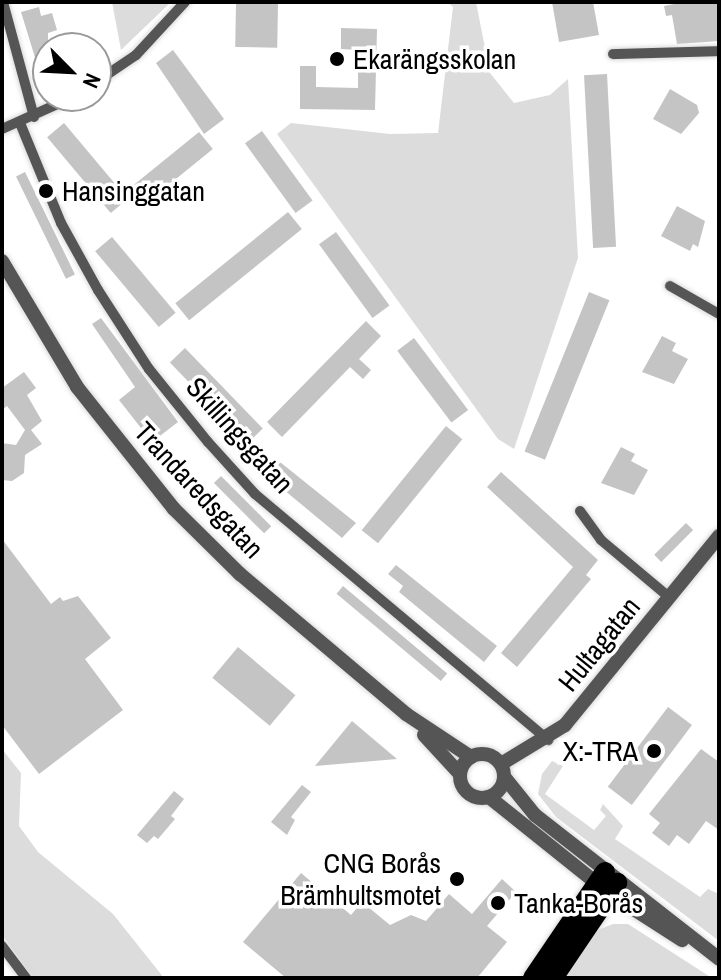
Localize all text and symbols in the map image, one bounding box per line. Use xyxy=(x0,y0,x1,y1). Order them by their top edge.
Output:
north arrow xyxy=(32,32,112,112)
place label: Ekarängsskolan xyxy=(353,42,516,76)
marker: Ekarängsskolan xyxy=(328,50,346,68)
text: N xyxy=(76,69,108,93)
place label: Hansinggatan xyxy=(62,174,205,208)
marker: Hansinggatan xyxy=(37,182,55,200)
street label: Skillingsgatan xyxy=(179,370,301,500)
street label: Trandaredsgatan xyxy=(127,415,271,565)
street label: Hultagatan xyxy=(551,590,647,698)
place label: X:-TRA xyxy=(563,734,638,768)
marker: X:-TRA xyxy=(645,742,663,760)
place label: CNG Borås Brämhultsmotet xyxy=(280,846,441,912)
marker: CNG Borås Brämhultsmotet xyxy=(448,870,466,888)
place label: Tanka-Borås xyxy=(514,886,643,920)
marker: Tanka-Borås xyxy=(489,894,507,912)

